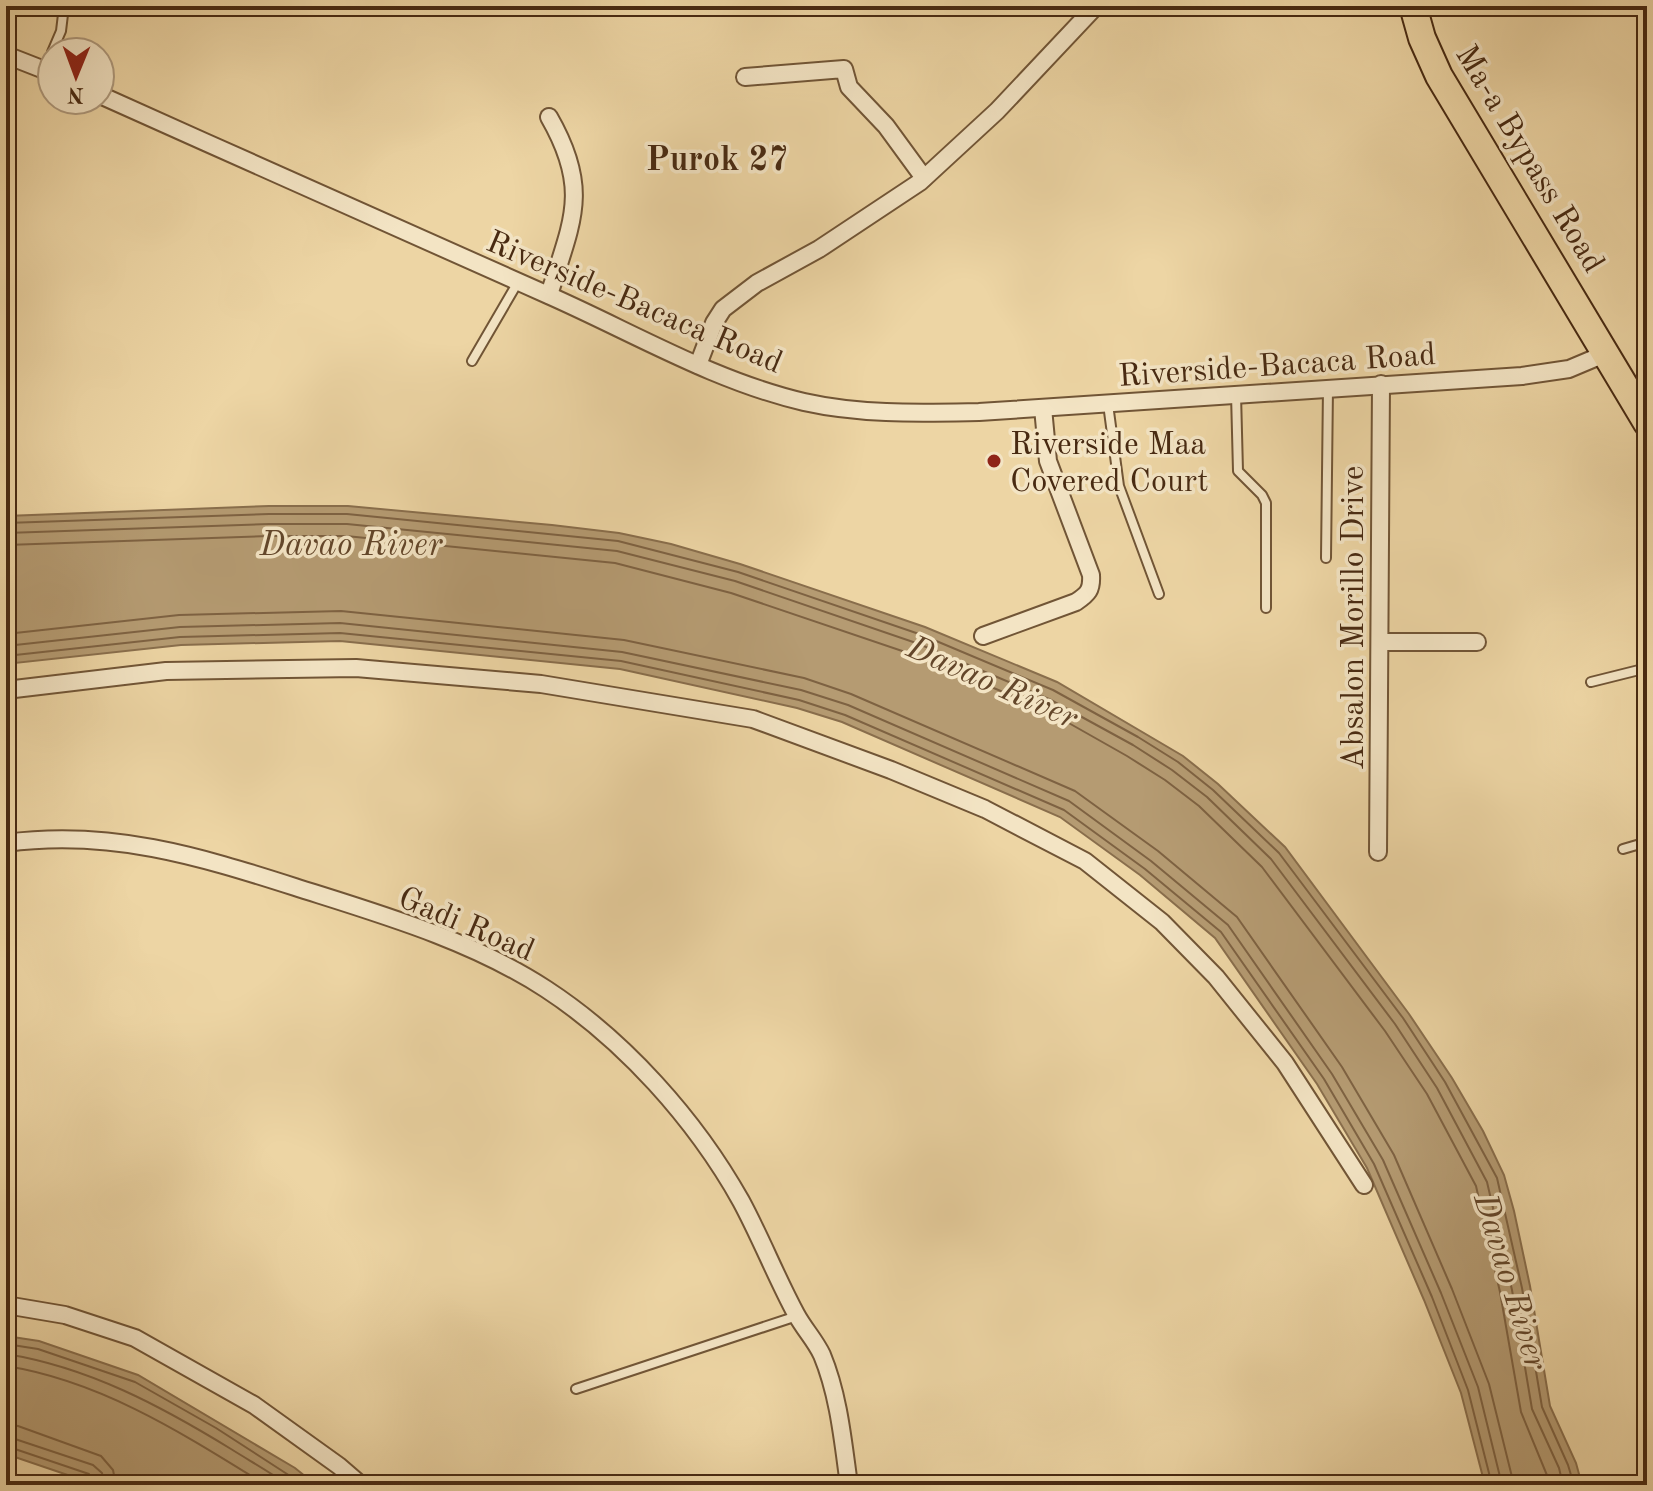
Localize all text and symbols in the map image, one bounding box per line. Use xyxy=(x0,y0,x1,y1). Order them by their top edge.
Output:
north arrow xyxy=(36,36,116,116)
street label: Ma-a Bypass Road xyxy=(1448,40,1609,279)
text: N xyxy=(67,83,84,105)
district label: Purok 27 xyxy=(646,144,788,178)
street label: Riverside-Bacaca Road xyxy=(481,227,787,381)
street label: Riverside-Bacaca Road xyxy=(1117,340,1437,394)
place label: Riverside Maa Covered Court xyxy=(1010,430,1208,499)
marker: Riverside Maa Covered Court xyxy=(985,452,1003,470)
street label: Absalon Morillo Drive xyxy=(1339,466,1371,770)
water label: Davao River xyxy=(259,529,444,563)
water label: Davao River xyxy=(900,631,1083,737)
street label: Gadi Road xyxy=(393,883,539,969)
water label: Davao River xyxy=(1466,1189,1553,1376)

